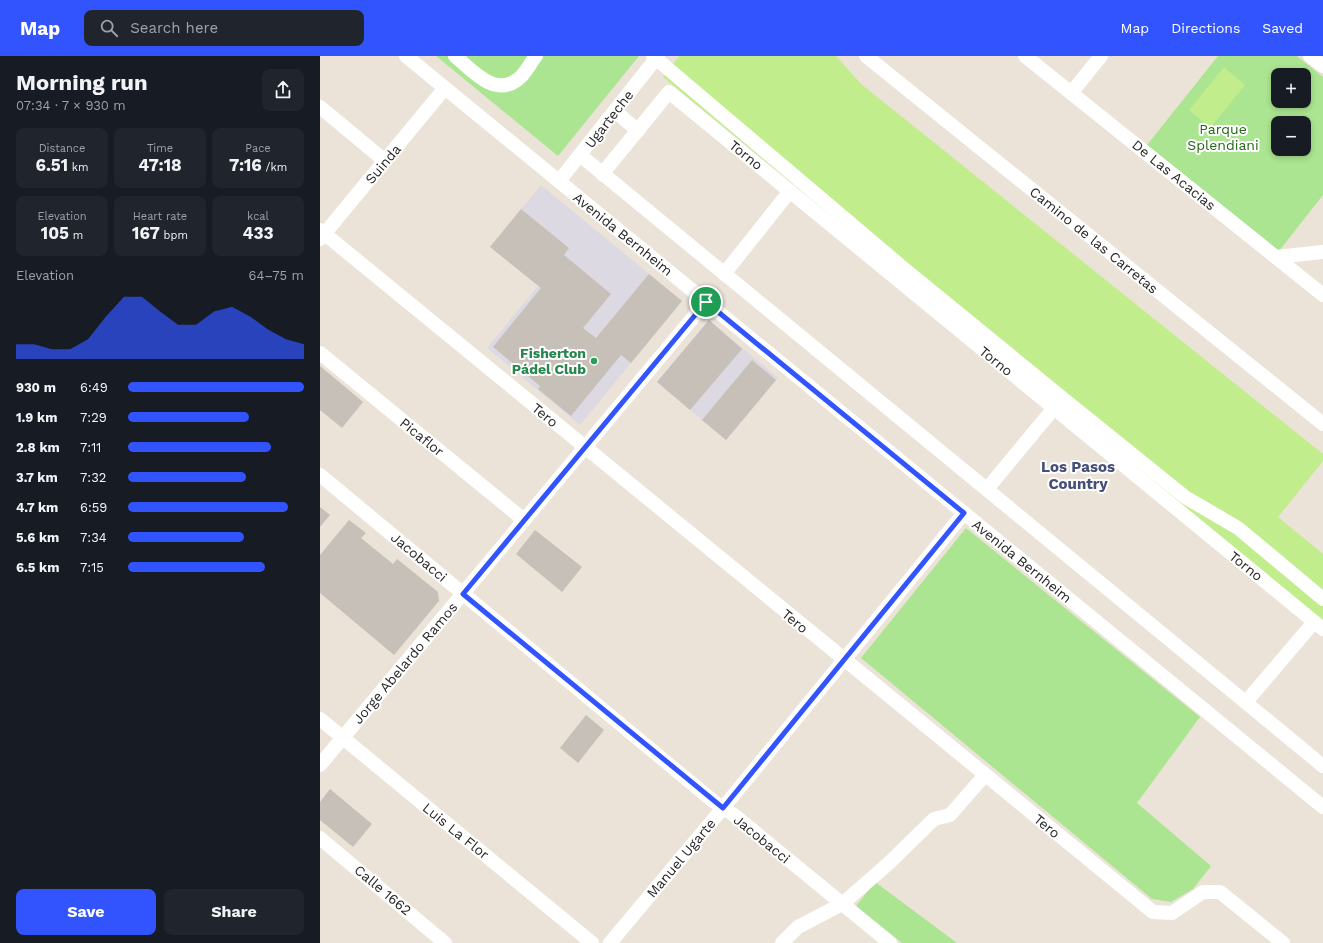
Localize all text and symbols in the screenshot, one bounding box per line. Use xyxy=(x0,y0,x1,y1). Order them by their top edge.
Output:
search box xyxy=(84,10,364,46)
text: Map xyxy=(20,17,60,40)
icon: search xyxy=(98,17,120,39)
text: Search here xyxy=(130,19,218,37)
text: Map xyxy=(1121,20,1149,36)
text: Directions xyxy=(1171,20,1240,36)
text: Saved xyxy=(1262,20,1303,36)
map controls xyxy=(1271,68,1311,156)
button: + xyxy=(1271,68,1311,108)
button: share xyxy=(262,69,304,111)
text: Morning run xyxy=(16,70,148,95)
street label: Ugarteche xyxy=(581,87,637,151)
text: 07:34 · 7 × 930 m xyxy=(16,98,126,113)
button: − xyxy=(1271,116,1311,156)
park label: Parque Splendiani xyxy=(1187,121,1259,153)
street label: Torno xyxy=(726,137,766,173)
street label: De Las Acacias xyxy=(1129,137,1219,213)
street label: Suinda xyxy=(362,141,404,187)
text: Distance xyxy=(39,142,85,155)
text: Time xyxy=(147,142,173,155)
text: Pace xyxy=(245,142,271,155)
text: 6.51 xyxy=(35,155,68,175)
text: 47:18 xyxy=(138,155,182,175)
text: 7:16 xyxy=(229,155,262,175)
text: km xyxy=(68,161,89,174)
text: /km xyxy=(262,161,287,174)
street label: Camino de las Carretas xyxy=(1027,183,1161,297)
street label: Avenida Bernheim xyxy=(570,189,676,279)
text: Elevation xyxy=(37,210,87,223)
text: Heart rate xyxy=(133,210,187,223)
text: kcal xyxy=(247,210,269,223)
text: 105 xyxy=(41,223,69,243)
text: 167 xyxy=(132,223,160,243)
text: 433 xyxy=(242,223,274,243)
text: m xyxy=(69,229,83,242)
text: bpm xyxy=(160,229,188,242)
text: Elevation xyxy=(16,268,74,283)
text: 64–75 m xyxy=(249,268,304,283)
pin xyxy=(689,285,723,319)
icon: arrive xyxy=(695,291,717,313)
street label: Torno xyxy=(976,343,1016,379)
place label: Fisherton Pádel Club xyxy=(512,345,586,377)
marker: Fisherton Pádel Club xyxy=(589,356,599,366)
text: 930 m xyxy=(16,380,56,395)
text: 6:49 xyxy=(80,380,108,395)
street label: Tero xyxy=(529,400,561,430)
text: 1.9 km xyxy=(16,410,57,425)
text: 7:29 xyxy=(80,410,107,425)
street label: Picaflor xyxy=(397,414,447,460)
text: 2.8 km xyxy=(16,440,60,455)
text: 7:11 xyxy=(80,440,101,455)
district label: Los Pasos Country xyxy=(1041,458,1115,493)
text: 3.7 km xyxy=(16,470,58,485)
text: 7:32 xyxy=(80,470,106,485)
text: 4.7 km xyxy=(16,500,58,515)
text: 6:59 xyxy=(80,500,107,515)
street label: Avenida Bernheim xyxy=(969,516,1075,606)
street label: Jacobacci xyxy=(388,529,450,585)
text: 5.6 km xyxy=(16,530,59,545)
text: 7:34 xyxy=(80,530,107,545)
street label: Torno xyxy=(1226,548,1266,584)
text: 6.5 km xyxy=(16,560,59,575)
text: 7:15 xyxy=(80,560,104,575)
street label: Jorge Abelardo Ramos xyxy=(350,599,460,727)
street label: Tero xyxy=(779,606,811,636)
street label: Luis La Flor xyxy=(420,799,493,863)
street label: Jacobacci xyxy=(731,811,793,867)
street label: Tero xyxy=(1031,811,1063,841)
street label: Manuel Ugarte xyxy=(643,815,719,901)
street label: Calle 1662 xyxy=(351,862,415,918)
button: Save xyxy=(16,889,156,935)
button: Share xyxy=(164,889,304,935)

